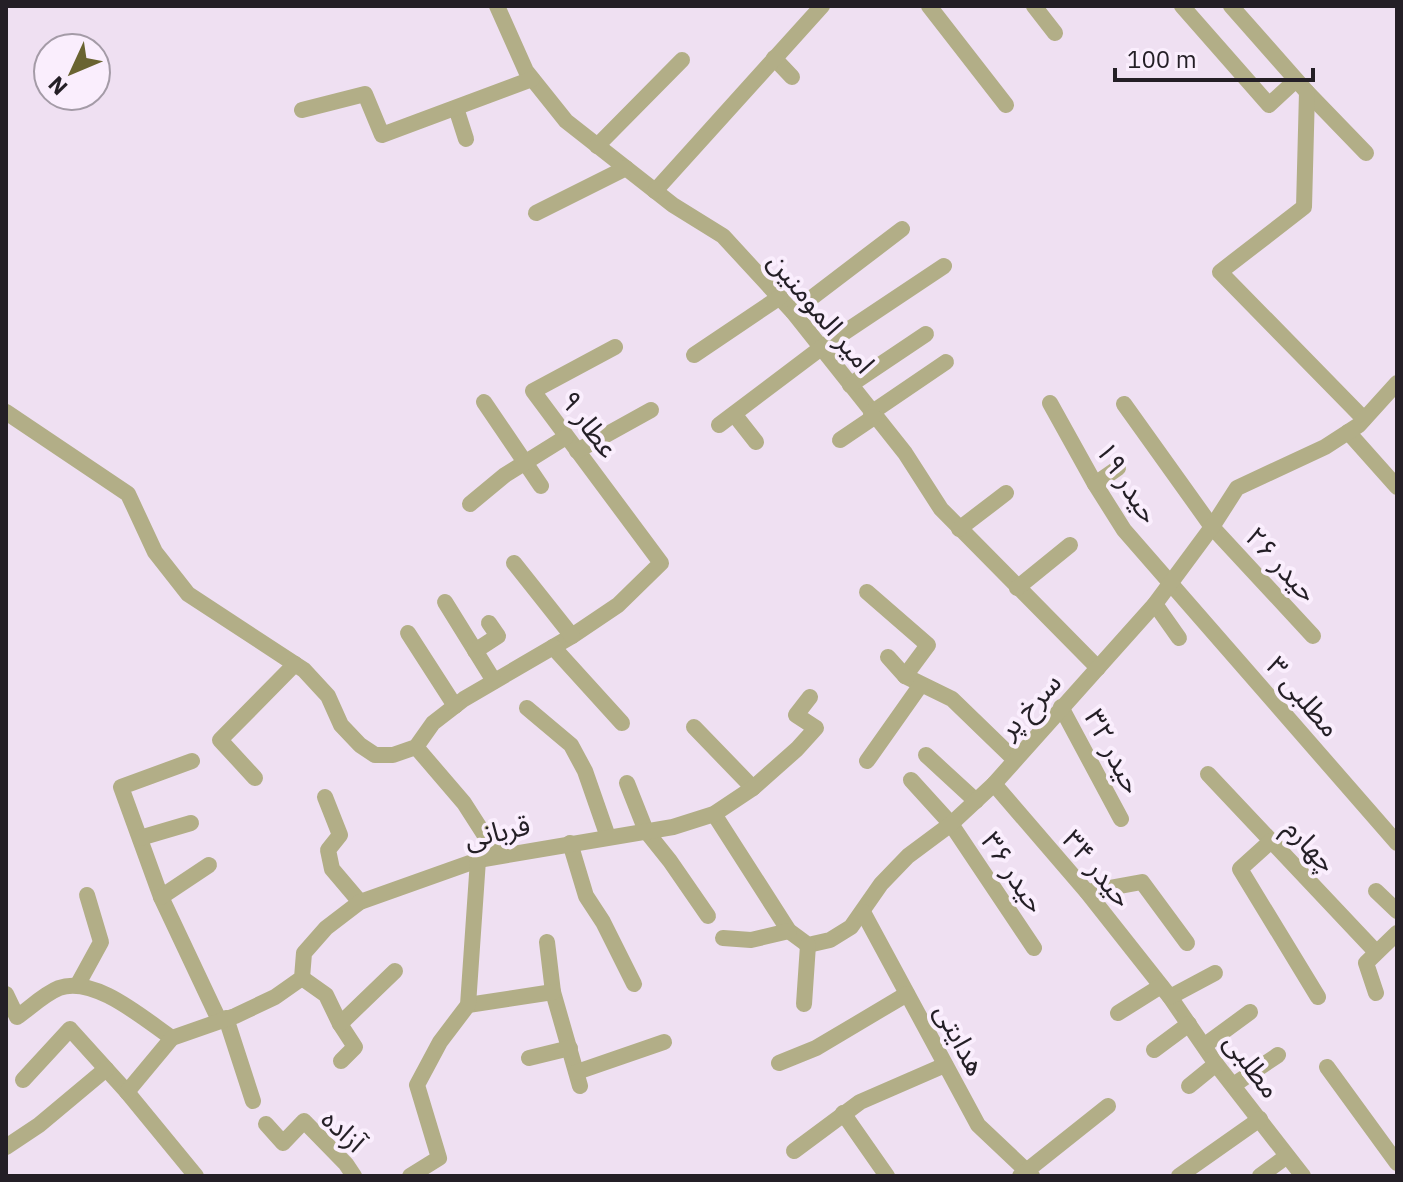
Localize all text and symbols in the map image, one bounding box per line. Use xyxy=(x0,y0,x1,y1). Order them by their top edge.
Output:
north arrow xyxy=(32,32,112,112)
scale bar xyxy=(1115,32,1313,82)
text: 100 m xyxy=(1127,43,1197,75)
text: N xyxy=(41,70,73,102)
street label: امیر المومنین xyxy=(760,243,884,381)
street label: عطار ۹ xyxy=(553,383,627,465)
street label: حیدر ۱۹ xyxy=(1088,434,1168,530)
street label: حیدر ۲۶ xyxy=(1238,518,1326,610)
street label: مطلبی ۳ xyxy=(1259,648,1349,744)
street label: سرخ پر xyxy=(989,664,1071,749)
street label: حیدر ۳۲ xyxy=(1076,702,1152,800)
street label: قربانی xyxy=(460,805,534,857)
street label: چهارم xyxy=(1274,810,1346,882)
street label: حیدر ۳۴ xyxy=(1055,821,1141,915)
street label: حیدر ۳۶ xyxy=(973,824,1055,920)
street label: هدایتی xyxy=(927,996,995,1082)
street label: مطلبی xyxy=(1216,1025,1290,1105)
street label: آزاده xyxy=(314,1100,375,1161)

